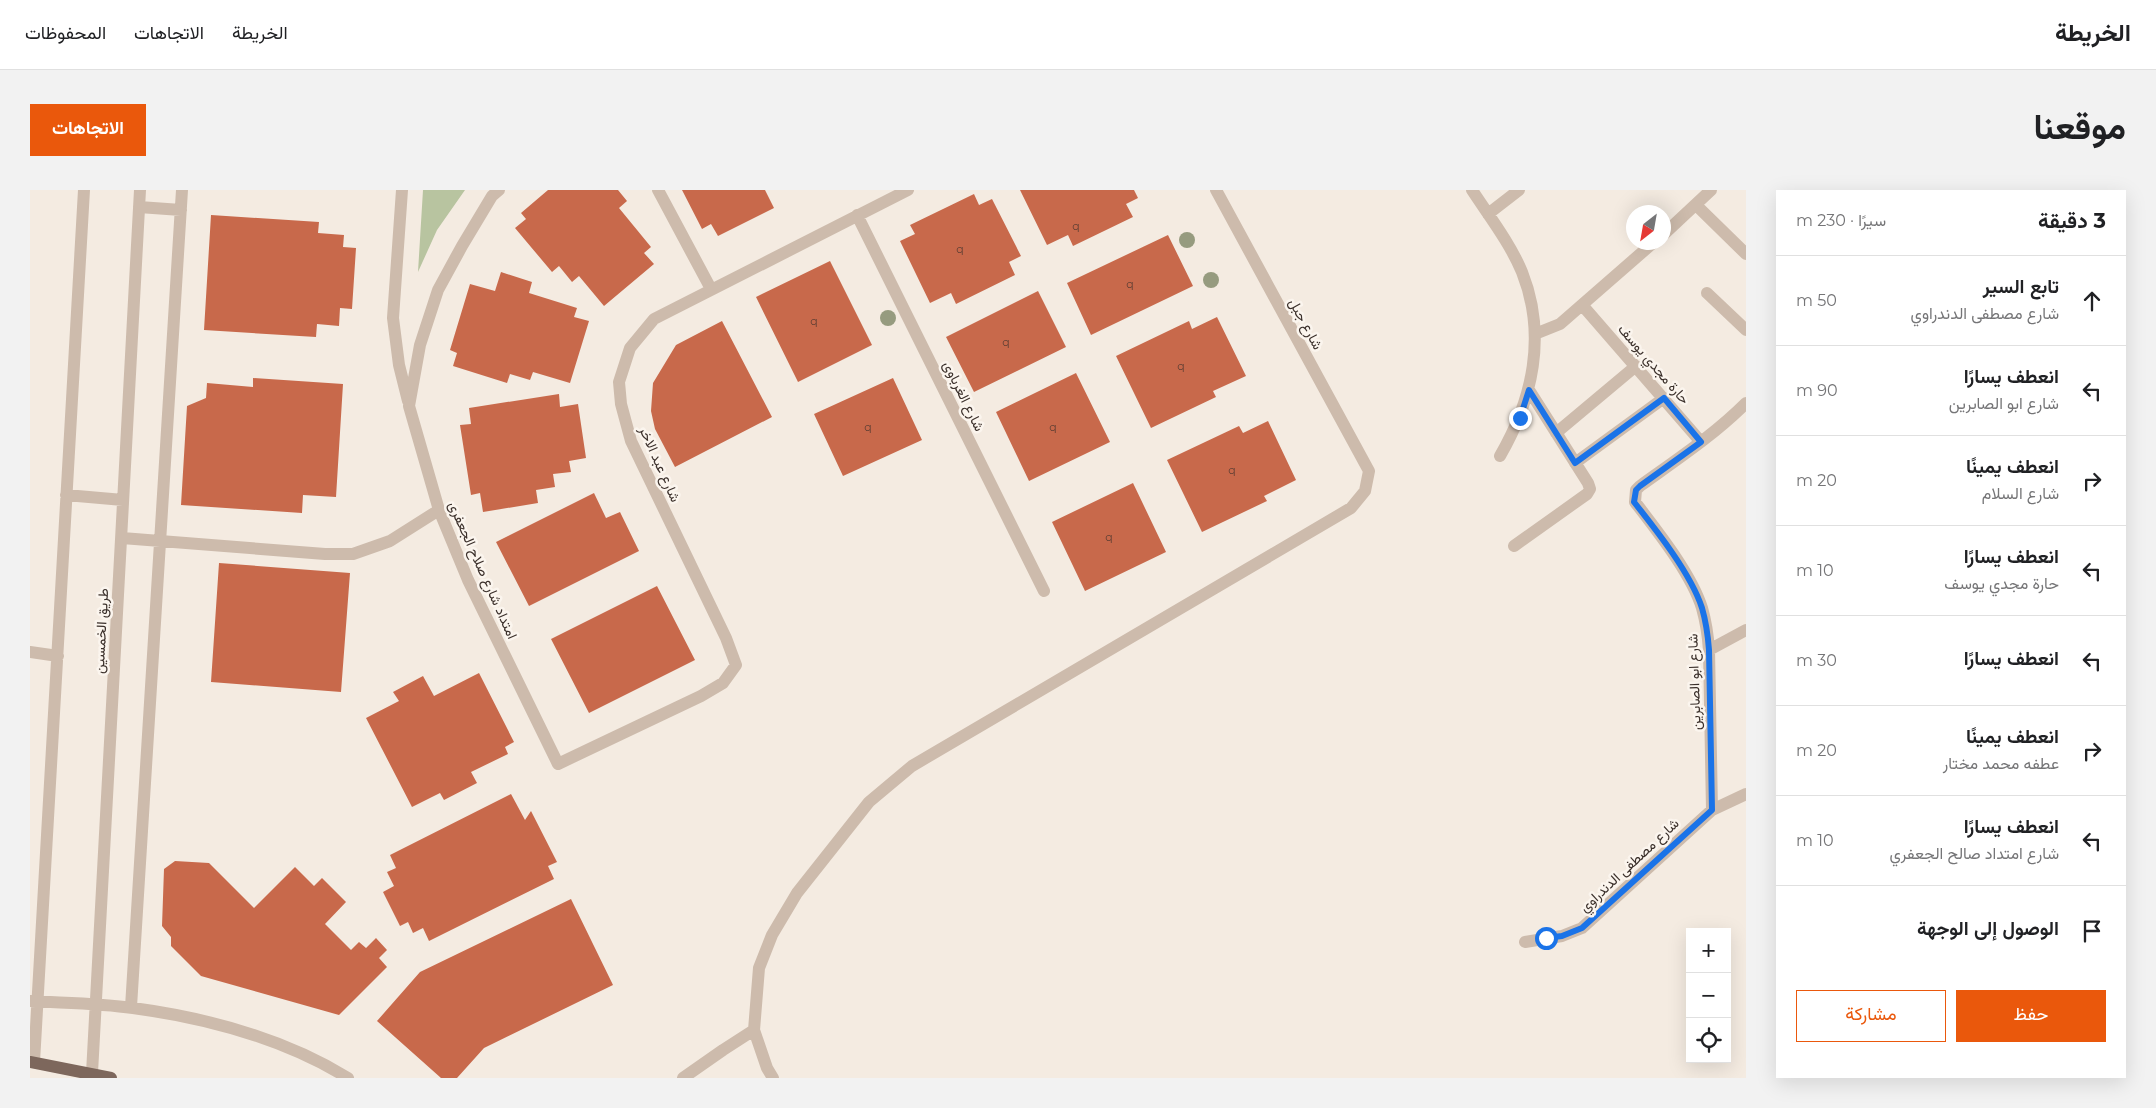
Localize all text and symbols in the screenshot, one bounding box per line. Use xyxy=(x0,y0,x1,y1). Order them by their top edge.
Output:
text: الخريطة xyxy=(2055,18,2131,47)
text: المحفوظات xyxy=(25,22,106,44)
text: الاتجاهات xyxy=(134,22,204,44)
text: الخريطة xyxy=(232,22,288,44)
button: الاتجاهات xyxy=(30,104,146,156)
text: موقعنا xyxy=(2033,105,2126,148)
north arrow xyxy=(1626,205,1671,250)
text: 3 دقيقة xyxy=(2038,208,2106,233)
text: سيرًا · 230 m xyxy=(1796,211,1886,230)
house number: q xyxy=(1072,219,1080,233)
house number: q xyxy=(956,242,964,256)
text: تابع السير xyxy=(1983,275,2059,298)
house number: q xyxy=(1126,277,1134,291)
icon: ahead xyxy=(2078,287,2106,315)
text: 50 m xyxy=(1796,291,1837,310)
street label: شارع جبل xyxy=(1283,295,1327,354)
text: شارع مصطفى الدندراوي xyxy=(1911,304,2059,323)
house number: q xyxy=(810,314,818,328)
street label: حارة مجدي يوسف xyxy=(1612,320,1694,410)
house number: q xyxy=(1002,335,1010,349)
street label: شارع الغرباوى xyxy=(937,358,989,435)
house number: q xyxy=(1177,359,1185,373)
text: انعطف يسارًا xyxy=(1964,365,2059,388)
icon: left xyxy=(2078,377,2106,405)
text: 90 m xyxy=(1796,381,1838,400)
text: شارع ابو الصابرين xyxy=(1949,394,2059,413)
route end xyxy=(1509,407,1532,430)
house number: q xyxy=(864,420,872,434)
house number: q xyxy=(1049,420,1057,434)
street label: شارع عبد الاخر xyxy=(633,422,685,506)
text: انعطف يمينًا xyxy=(1966,455,2059,478)
house number: q xyxy=(1228,463,1236,477)
icon: right xyxy=(2078,467,2106,495)
text: 20 m xyxy=(1796,471,1837,490)
text: شارع السلام xyxy=(1982,484,2059,503)
street label: امتداد شارع صلاح الجعفرى xyxy=(443,498,522,642)
house number: q xyxy=(1105,530,1113,544)
text: انعطف يسارًا xyxy=(1964,545,2059,568)
icon: left xyxy=(2078,557,2106,585)
text: 10 m xyxy=(1796,561,1834,580)
text: حارة مجدي يوسف xyxy=(1944,574,2059,593)
street label: طريق الخمسين xyxy=(90,588,112,674)
street label: شارع ابو الصابرين xyxy=(1683,633,1707,731)
text: انعطف يسارًا xyxy=(1964,647,2059,670)
icon: left xyxy=(2078,647,2106,675)
text: 30 m xyxy=(1796,651,1837,670)
text: انعطف يمينًا xyxy=(1966,725,2059,748)
icon: right xyxy=(2078,737,2106,765)
text: 20 m xyxy=(1796,741,1837,760)
text: عطفه محمد مختار xyxy=(1943,754,2059,773)
street label: شارع مصطفى الدندراوي xyxy=(1575,814,1685,918)
text: انعطف يسارًا xyxy=(1964,815,2059,838)
icon: left xyxy=(2078,827,2106,855)
text: 10 m xyxy=(1796,831,1834,850)
text: شارع امتداد صالح الجعفري xyxy=(1889,844,2059,863)
text: الوصول إلى الوجهة xyxy=(1917,917,2059,940)
icon: arrive xyxy=(2078,917,2106,945)
route start xyxy=(1535,927,1558,950)
map controls xyxy=(1686,928,1731,1063)
button: + xyxy=(1686,928,1731,973)
button: − xyxy=(1686,973,1731,1018)
button: مشاركة xyxy=(1796,990,1946,1042)
button: حفظ xyxy=(1956,990,2106,1042)
button: locate xyxy=(1686,1018,1731,1063)

